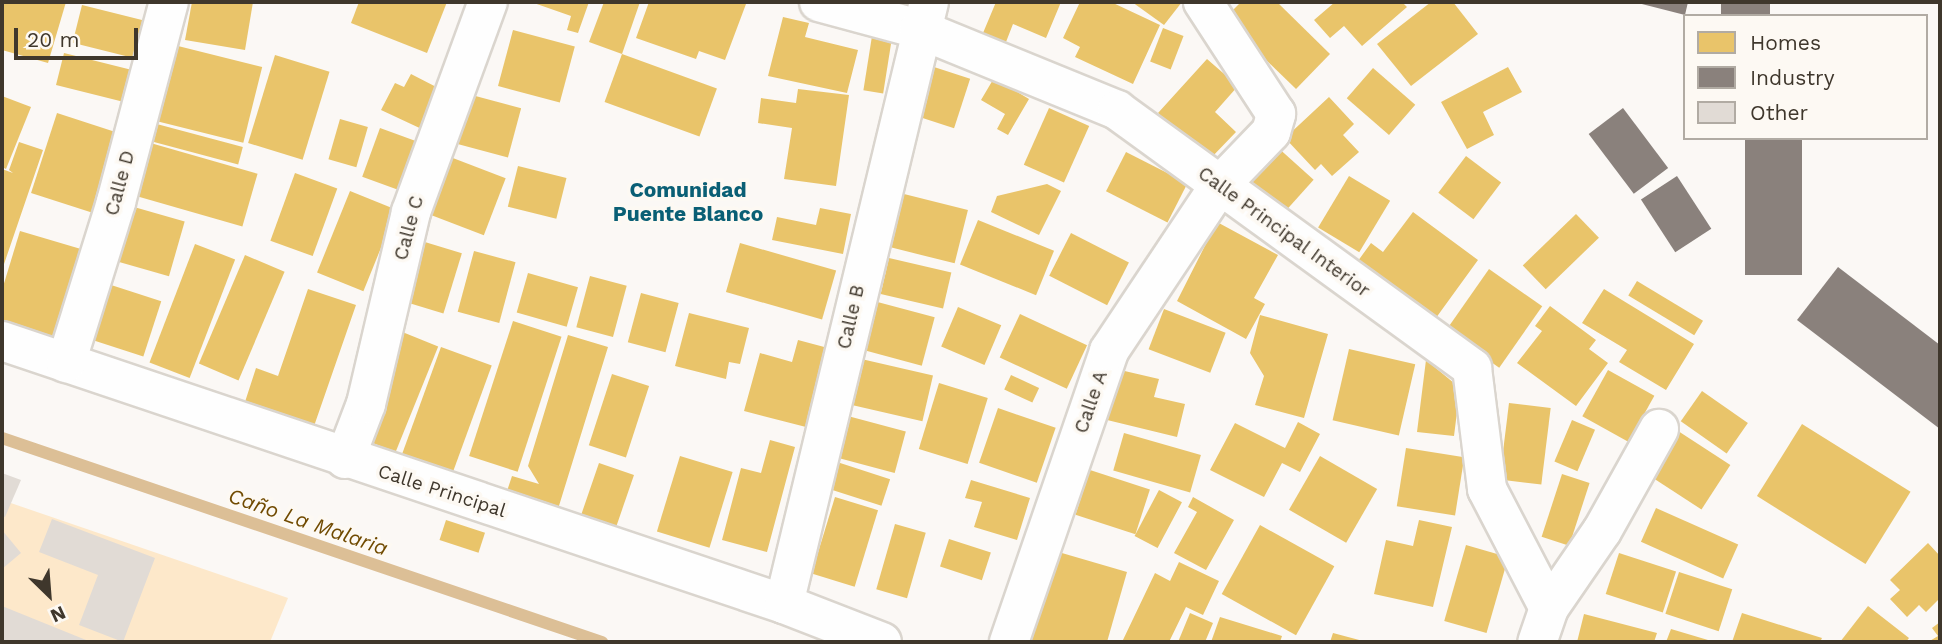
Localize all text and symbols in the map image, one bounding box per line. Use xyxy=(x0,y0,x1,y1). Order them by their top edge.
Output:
scale bar xyxy=(18,14,142,58)
legend xyxy=(1683,14,1928,140)
text: 20 m xyxy=(27,27,79,52)
text: Homes xyxy=(1750,30,1821,55)
text: Industry xyxy=(1750,65,1835,90)
text: Other xyxy=(1750,100,1808,125)
street label: Calle D xyxy=(100,148,140,218)
street label: Calle Principal Interior xyxy=(1193,162,1375,302)
district label: Comunidad Puente Blanco xyxy=(613,177,763,227)
street label: Calle C xyxy=(389,193,429,263)
street label: Calle B xyxy=(833,283,869,351)
street label: Calle A xyxy=(1070,367,1112,437)
street label: Calle Principal xyxy=(375,460,509,522)
water label: Caño La Malaria xyxy=(225,483,391,561)
north arrow xyxy=(14,560,84,630)
text: N xyxy=(47,601,69,628)

